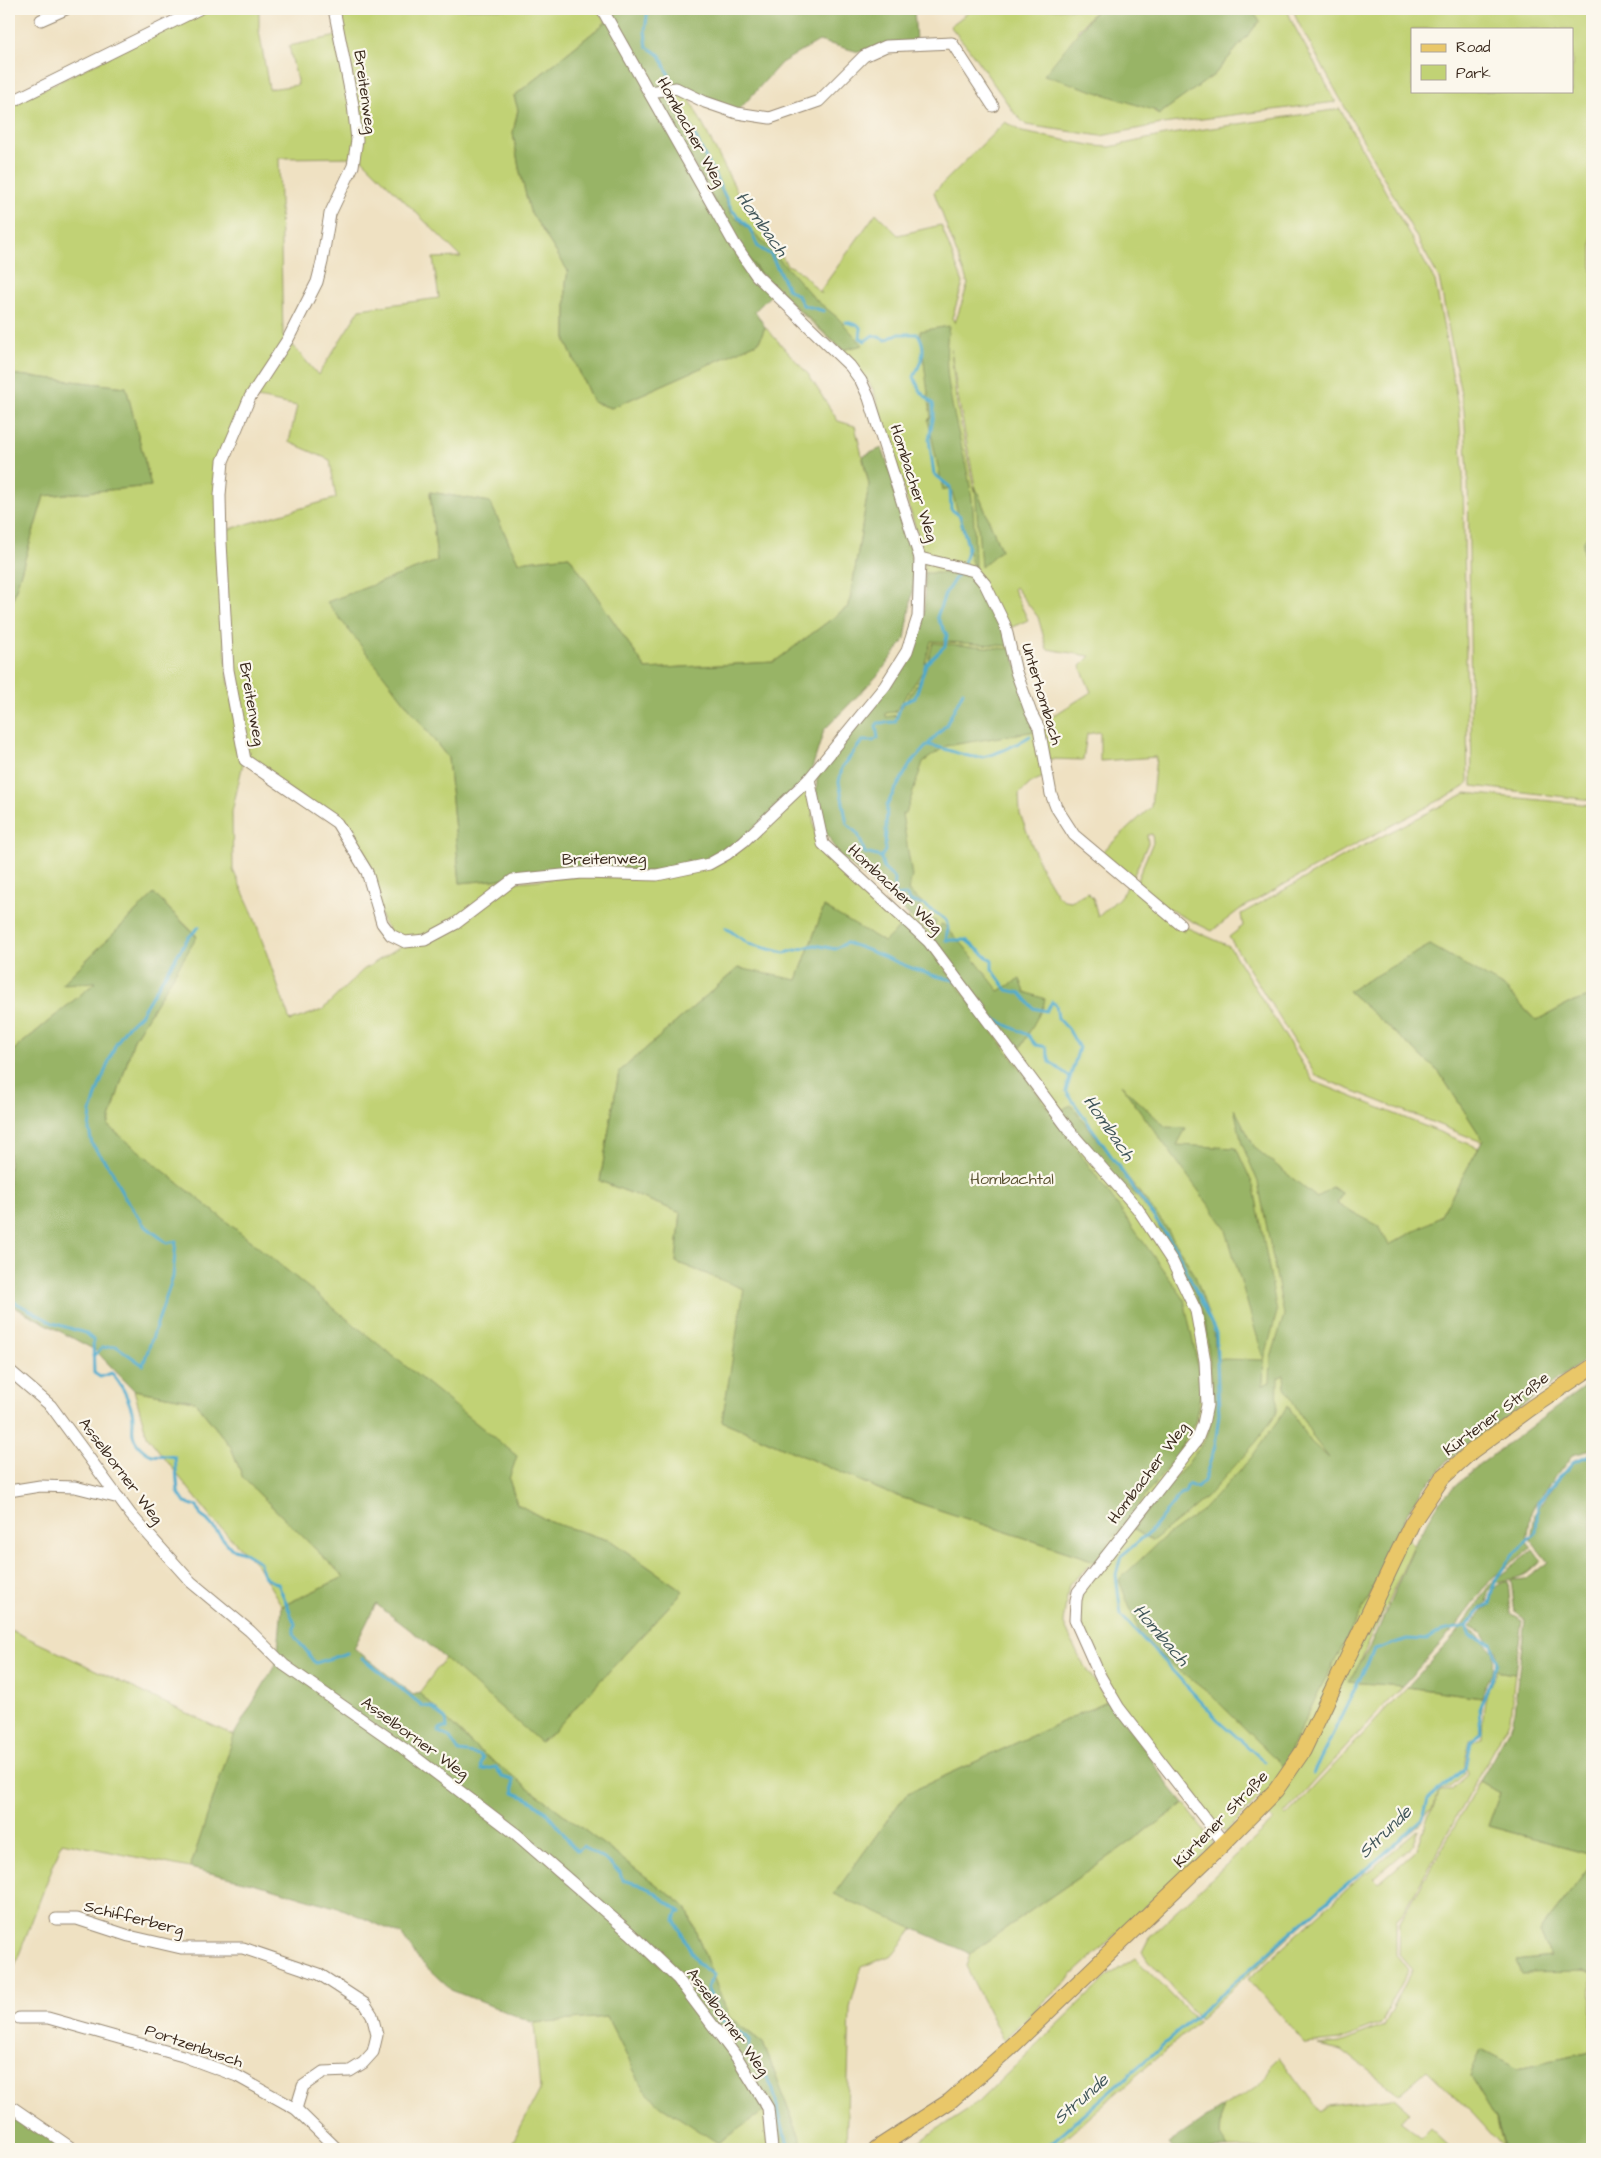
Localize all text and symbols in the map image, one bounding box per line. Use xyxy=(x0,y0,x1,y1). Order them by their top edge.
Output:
legend xyxy=(1411,28,1574,92)
text: Road xyxy=(1456,37,1491,58)
street label: Breitenweg xyxy=(347,49,382,135)
text: Park xyxy=(1456,63,1491,84)
street label: Hombacher Weg xyxy=(651,73,730,191)
water label: Hombach xyxy=(730,186,795,262)
street label: Hombacher Weg xyxy=(884,422,943,545)
street label: Unterhombach xyxy=(1016,640,1068,748)
street label: Breitenweg xyxy=(233,661,270,748)
street label: Hombacher Weg xyxy=(842,839,947,939)
street label: Breitenweg xyxy=(562,847,646,872)
water label: Hombach xyxy=(1077,1090,1141,1167)
park label: Hombachtal xyxy=(970,1168,1054,1190)
street label: Kürtener Straße xyxy=(1439,1367,1554,1461)
street label: Asselborner Weg xyxy=(73,1413,168,1529)
street label: Hombacher Weg xyxy=(1102,1418,1194,1529)
water label: Hombach xyxy=(1127,1599,1196,1672)
street label: Asselborner Weg xyxy=(356,1691,473,1785)
street label: Kürtener Straße xyxy=(1169,1765,1273,1872)
water label: Strunde xyxy=(1353,1799,1418,1864)
street label: Schifferberg xyxy=(82,1895,186,1942)
street label: Asselborner Weg xyxy=(681,1964,775,2081)
street label: Portzenbusch xyxy=(142,2019,246,2073)
water label: Strunde xyxy=(1048,2067,1115,2130)

